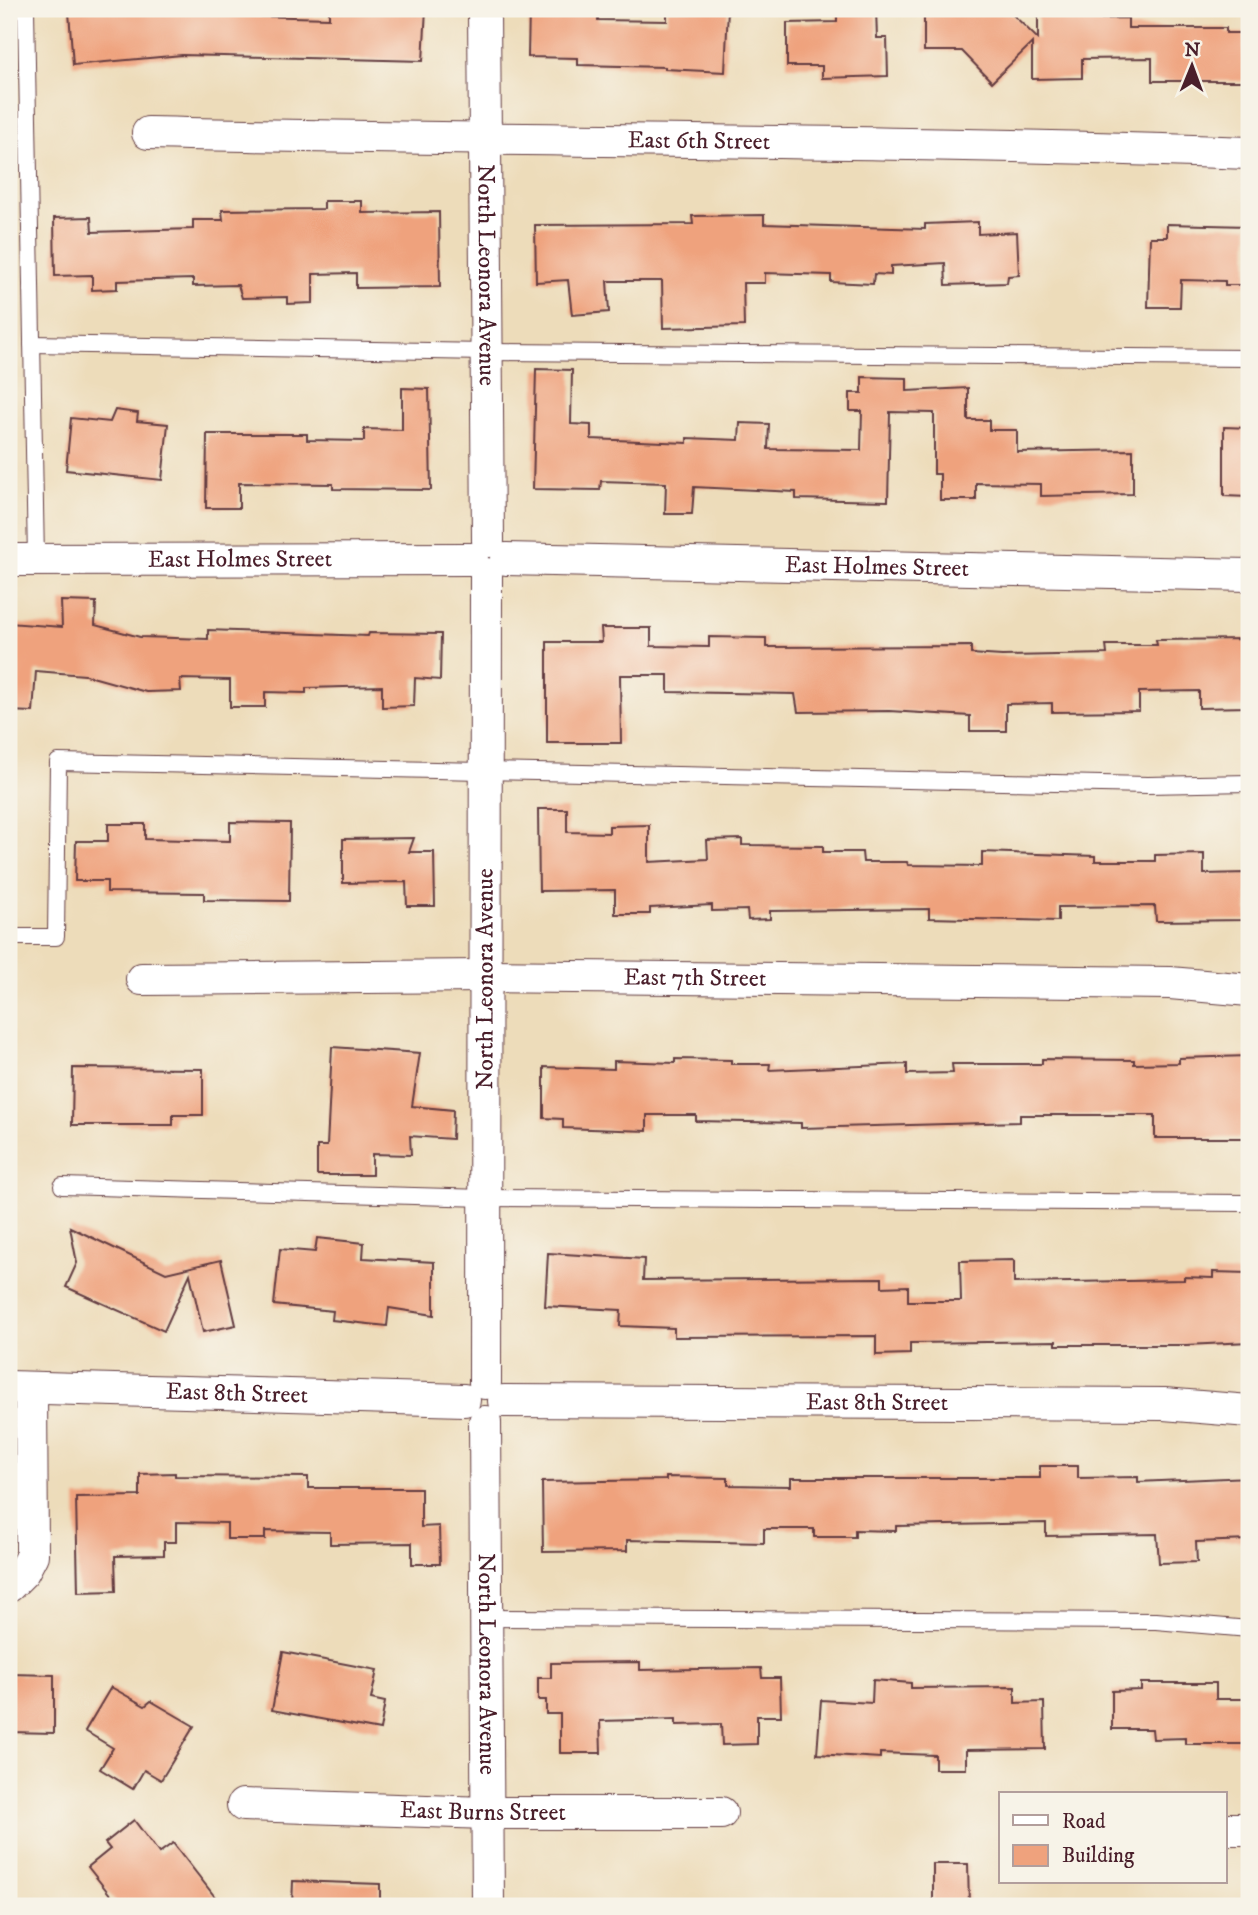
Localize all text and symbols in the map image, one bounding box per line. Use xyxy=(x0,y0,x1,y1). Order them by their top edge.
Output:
north arrow xyxy=(1156,32,1226,102)
text: N xyxy=(1184,39,1201,62)
street label: East 6th Street xyxy=(627,125,771,157)
street label: North Leonora Avenue xyxy=(470,164,502,386)
street label: East Holmes Street xyxy=(148,544,333,575)
street label: East Holmes Street xyxy=(784,550,970,584)
street label: North Leonora Avenue xyxy=(470,868,501,1090)
street label: East 7th Street xyxy=(623,962,767,994)
street label: East 8th Street xyxy=(165,1376,309,1411)
street label: East 8th Street xyxy=(806,1387,949,1418)
street label: North Leonora Avenue xyxy=(471,1553,502,1775)
legend xyxy=(999,1792,1226,1884)
street label: East Burns Street xyxy=(399,1795,566,1828)
text: Road xyxy=(1062,1809,1106,1835)
text: Building xyxy=(1062,1843,1135,1869)

